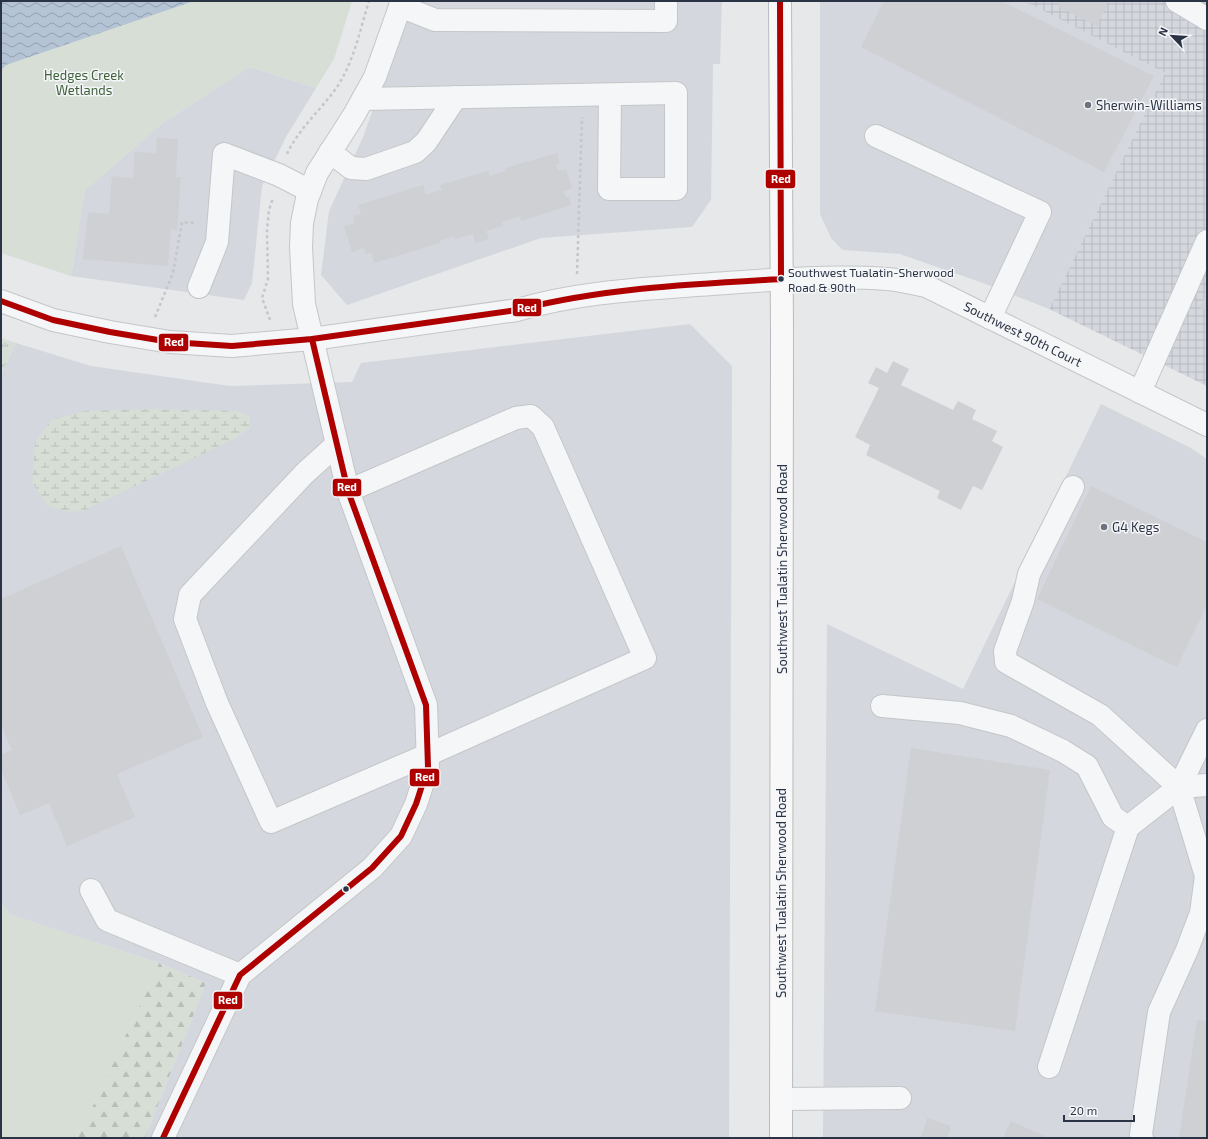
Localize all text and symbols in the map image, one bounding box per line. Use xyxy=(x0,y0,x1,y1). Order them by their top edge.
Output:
north arrow xyxy=(1152,16,1192,56)
text: N xyxy=(1155,25,1170,38)
park label: Hedges Creek Wetlands xyxy=(44,67,124,98)
place label: Sherwin-Williams xyxy=(1096,97,1202,113)
marker: Sherwin-Williams xyxy=(1083,100,1093,110)
line badge: Red xyxy=(765,169,796,189)
text: Red xyxy=(771,172,791,185)
place label: Southwest Tualatin-Sherwood Road & 90th xyxy=(788,265,954,294)
marker: Southwest Tualatin-Sherwood Road & 90th xyxy=(776,274,786,284)
line badge: Red xyxy=(512,298,542,317)
street label: Southwest 90th Court xyxy=(961,298,1085,370)
text: Red xyxy=(517,301,537,314)
line badge: Red xyxy=(158,333,189,352)
text: Red xyxy=(164,335,184,348)
street label: Southwest Tualatin Sherwood Road xyxy=(774,464,790,674)
line badge: Red xyxy=(332,478,362,497)
text: Red xyxy=(337,480,357,493)
place label: G4 Kegs xyxy=(1112,519,1159,535)
marker: G4 Kegs xyxy=(1099,522,1109,532)
line badge: Red xyxy=(409,768,440,787)
text: Red xyxy=(415,770,435,783)
street label: Southwest Tualatin Sherwood Road xyxy=(773,788,789,998)
unlabelled marker xyxy=(341,884,351,894)
line badge: Red xyxy=(213,991,243,1010)
text: Red xyxy=(218,993,238,1006)
scale bar xyxy=(1064,1097,1134,1123)
text: 20 m xyxy=(1070,1103,1097,1117)

